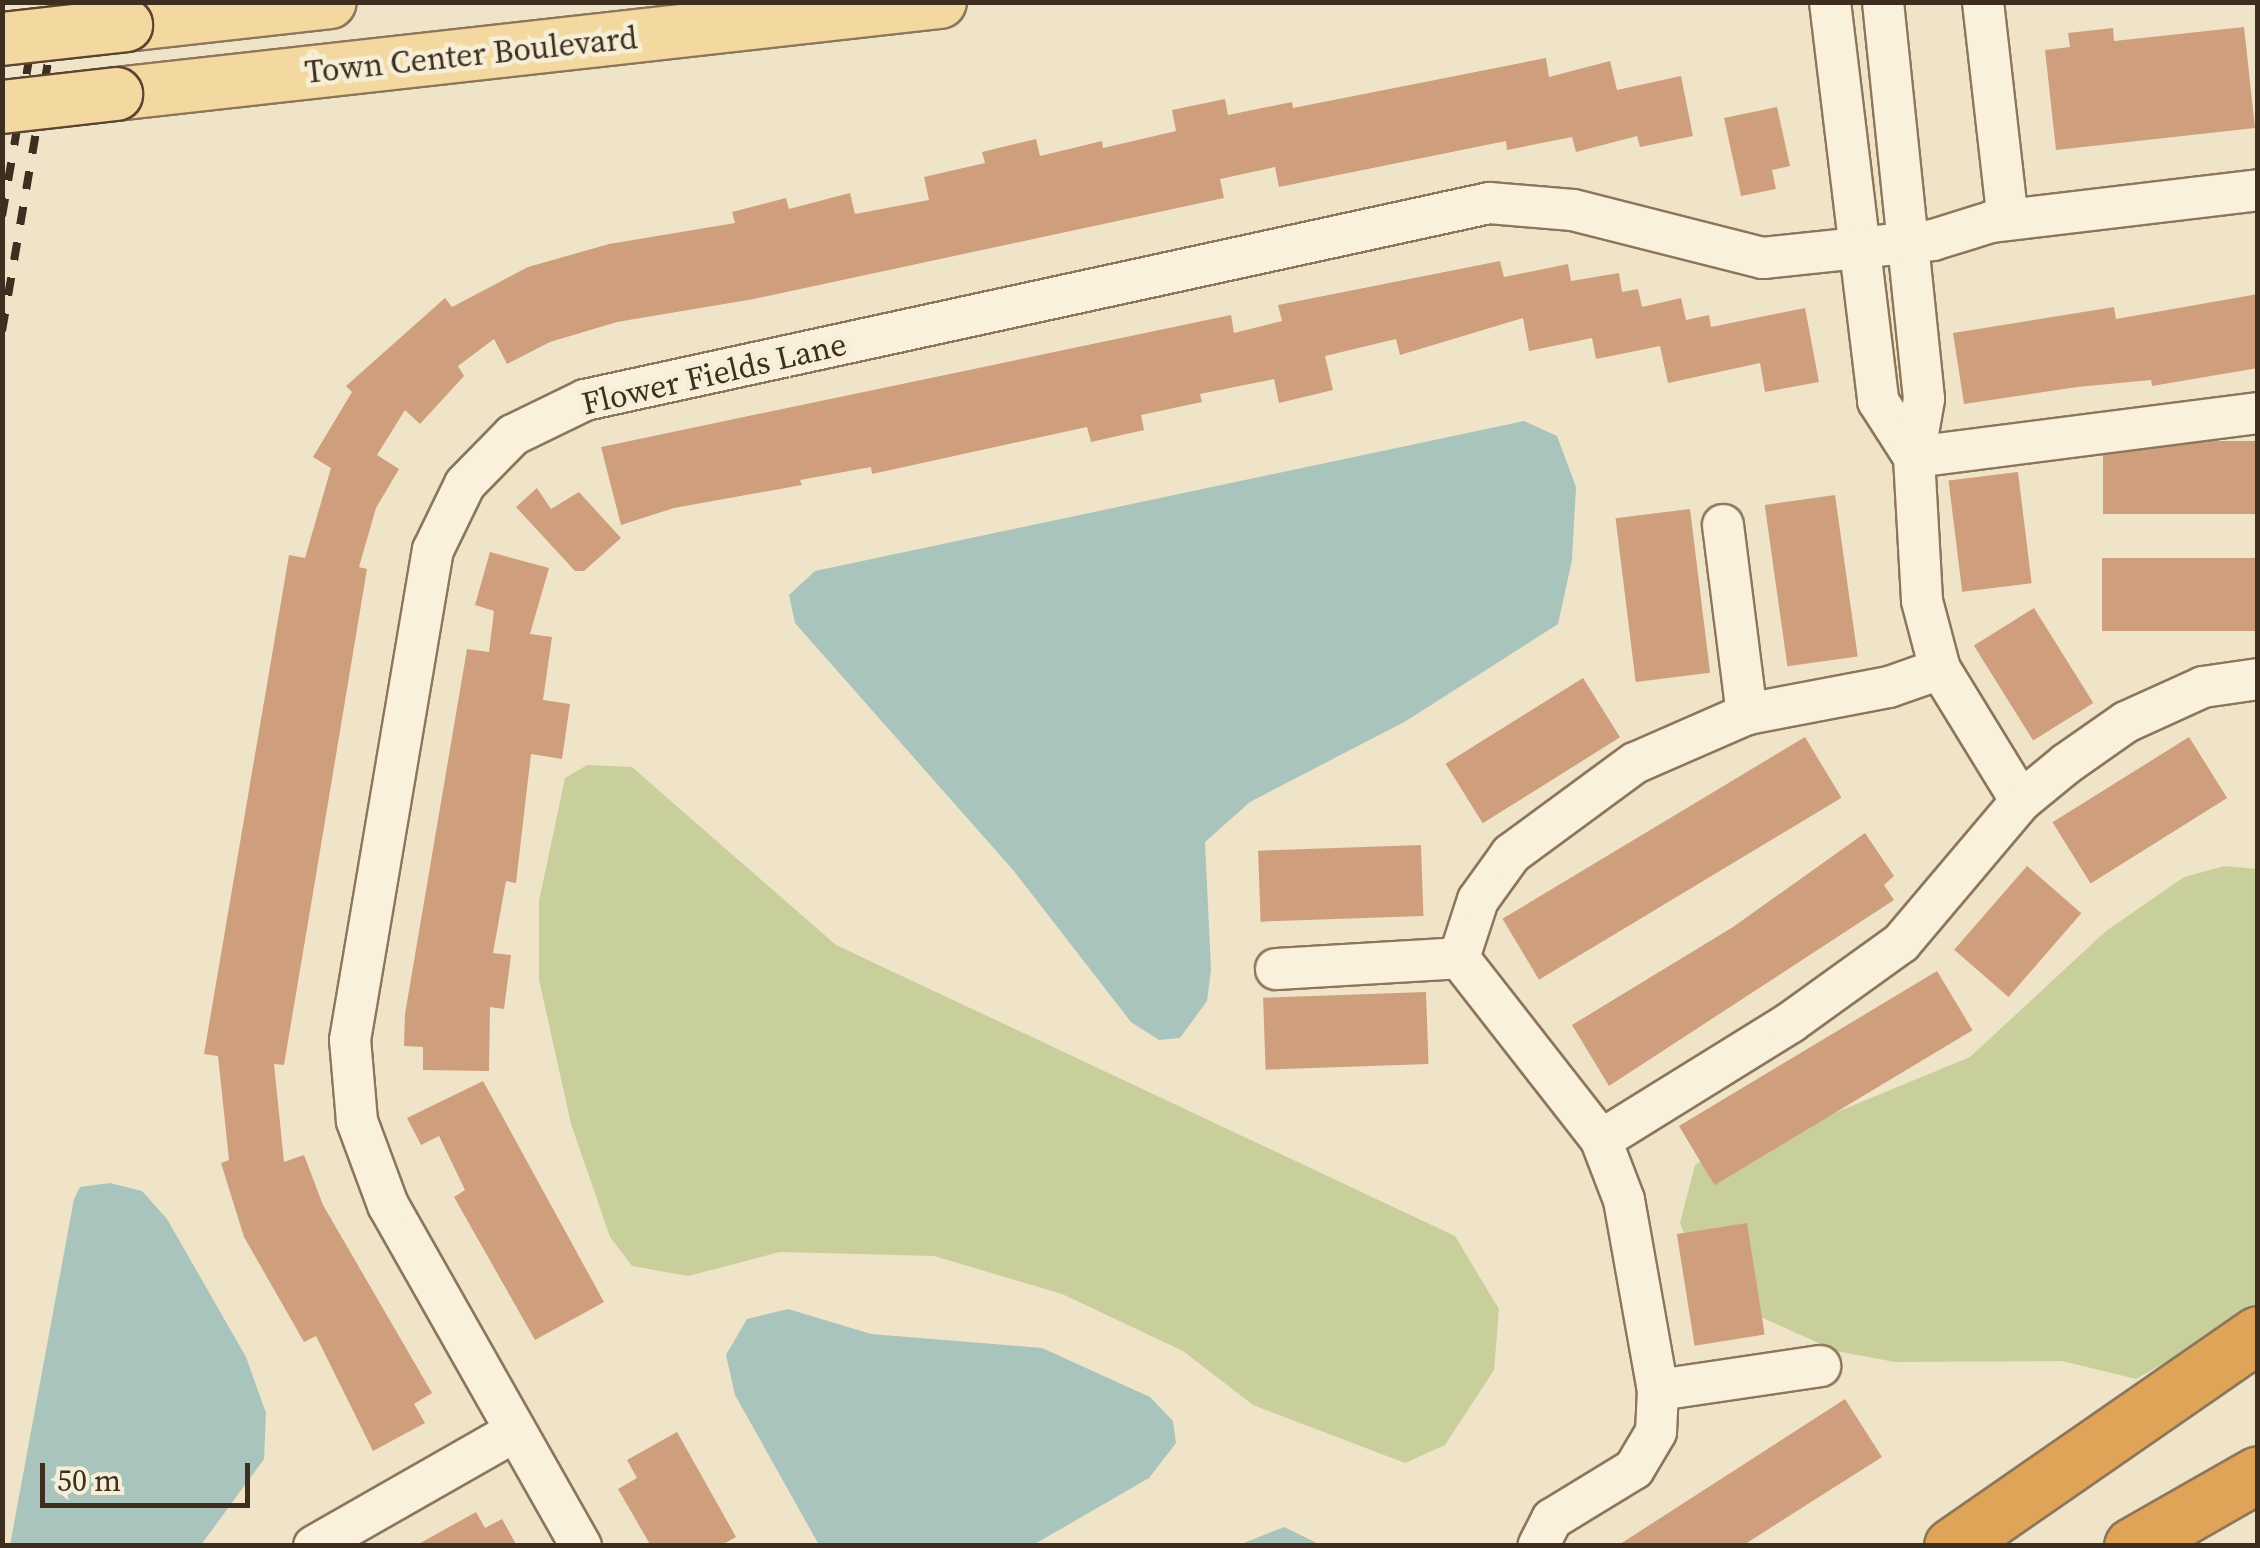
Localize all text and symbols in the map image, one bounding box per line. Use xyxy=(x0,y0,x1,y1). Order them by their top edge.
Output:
street label: Town Center Boulevard xyxy=(303,18,639,92)
street label: Flower Fields Lane xyxy=(578,325,850,423)
scale bar xyxy=(45,1443,255,1505)
text: 50 m xyxy=(57,1460,121,1501)

